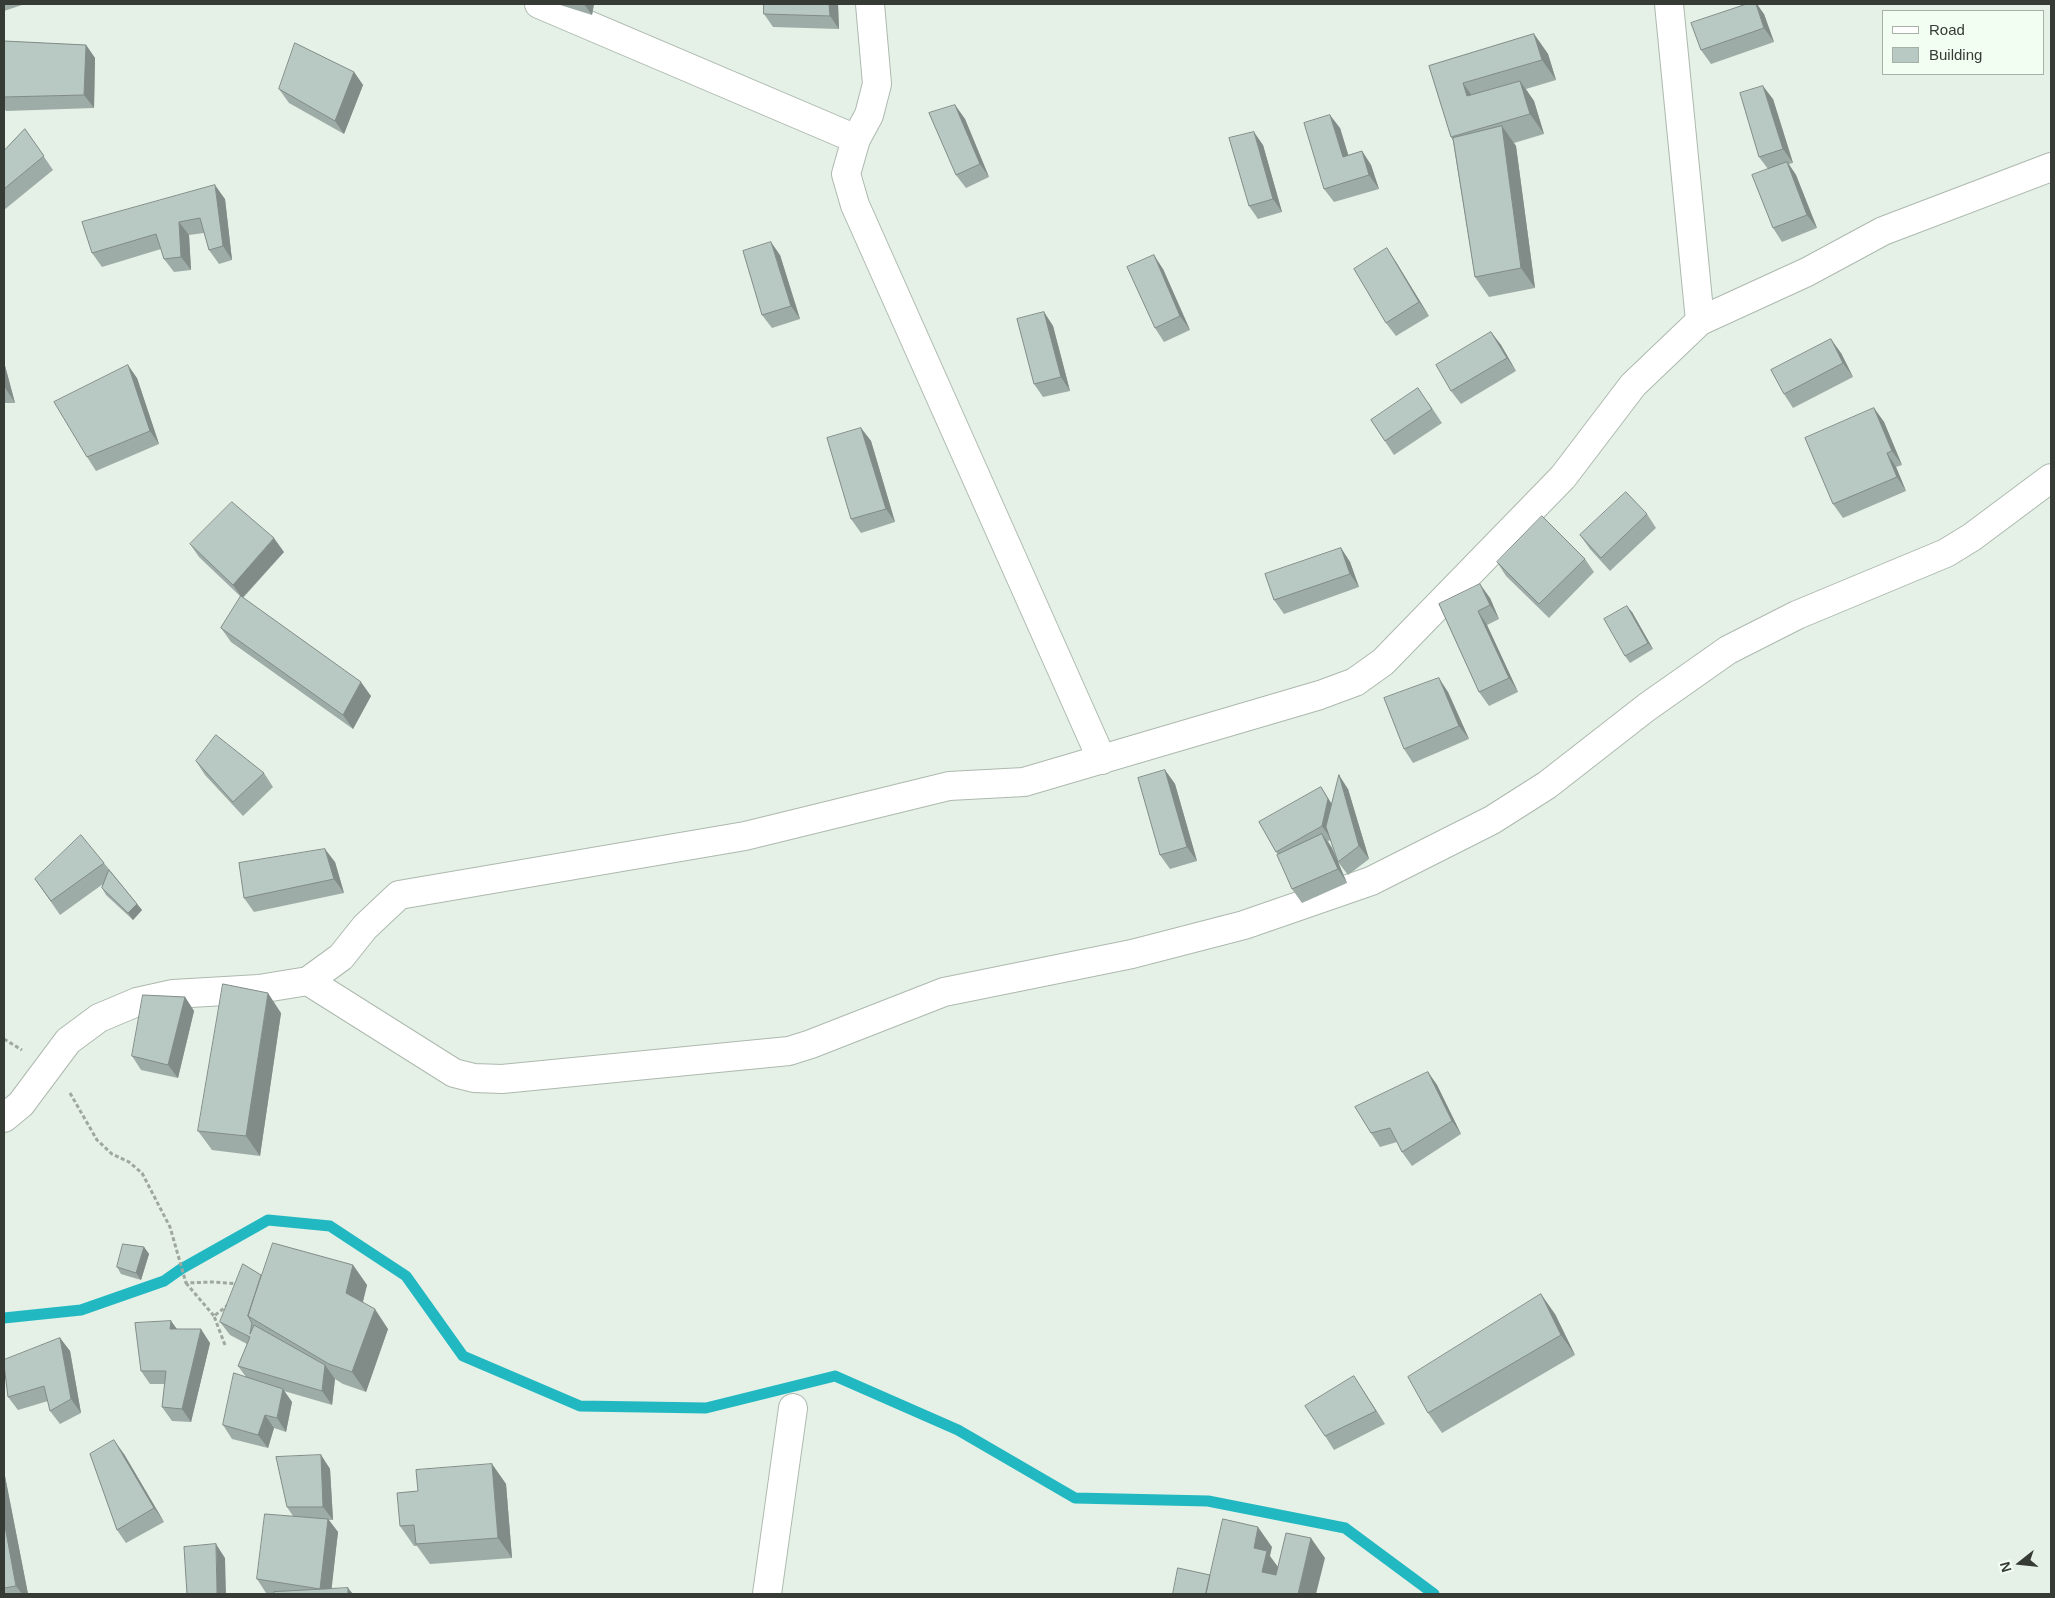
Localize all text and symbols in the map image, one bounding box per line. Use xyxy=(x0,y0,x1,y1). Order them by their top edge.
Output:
legend xyxy=(1882,10,2045,75)
text: Road xyxy=(1929,21,1965,38)
text: Building xyxy=(1929,46,1982,63)
north arrow xyxy=(1995,1538,2045,1588)
text: N xyxy=(1996,1560,2015,1574)

